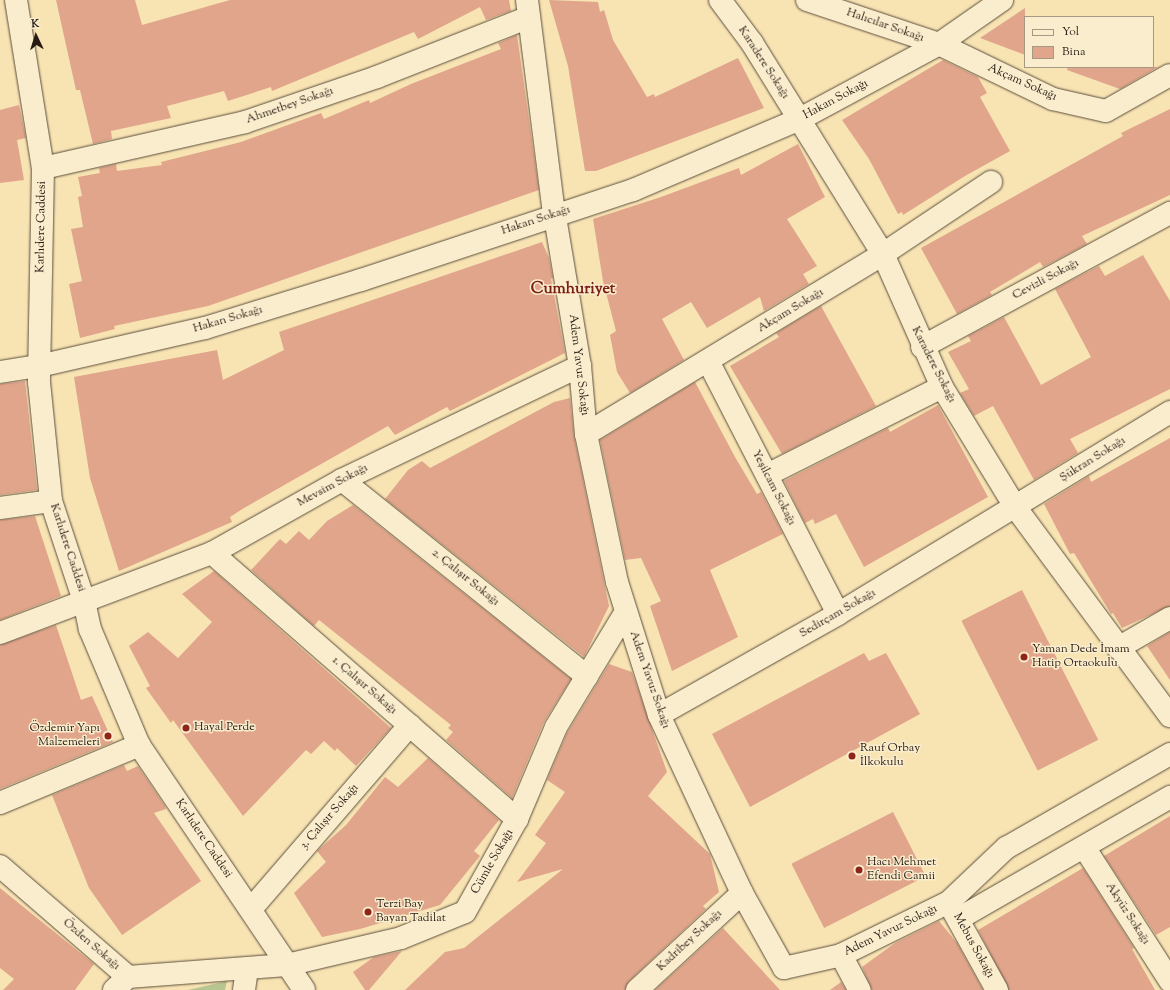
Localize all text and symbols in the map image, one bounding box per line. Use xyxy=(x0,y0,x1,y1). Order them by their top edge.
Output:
street label: Halıcılar Sokağı xyxy=(844,6,926,46)
north arrow xyxy=(16,16,56,56)
text: K xyxy=(31,16,40,32)
legend xyxy=(1024,16,1154,68)
text: Yol xyxy=(1062,23,1079,41)
street label: Karadere Sokağı xyxy=(734,24,792,102)
text: Bina xyxy=(1062,43,1086,61)
street label: Akçam Sokağı xyxy=(985,61,1059,105)
street label: Hakan Sokağı xyxy=(801,77,871,123)
street label: Ahmetbey Sokağı xyxy=(244,84,336,128)
street label: Karlıdere Caddesi xyxy=(34,181,50,273)
street label: Hakan Sokağı xyxy=(500,203,572,239)
street label: Cevizli Sokağı xyxy=(1010,256,1082,304)
district label: Cumhuriyet xyxy=(531,280,615,300)
street label: Akçam Sokağı xyxy=(755,286,827,336)
street label: Hakan Sokağı xyxy=(192,303,264,337)
street label: Adem Yavuz Sokağı xyxy=(565,313,591,417)
street label: Karadere Sokağı xyxy=(908,324,958,406)
street label: Şükran Sokağı xyxy=(1057,434,1129,486)
street label: Yeşilcam Sokağı xyxy=(748,448,798,528)
street label: Mevsim Sokağı xyxy=(295,461,371,511)
street label: Karlıdere Caddesi xyxy=(46,502,88,594)
street label: 2. Çalışır Sokağı xyxy=(428,546,502,610)
street label: Sedirçam Sokağı xyxy=(797,586,879,642)
street label: Adem Yavuz Sokağı xyxy=(626,629,672,731)
place label: Yaman Dede İmam Hatip Ortaokulu xyxy=(1032,643,1130,671)
marker: Yaman Dede İmam Hatip Ortaokulu xyxy=(1019,652,1029,662)
street label: 1. Çalışır Sokağı xyxy=(329,654,399,718)
place label: Hayal Perde xyxy=(194,721,255,735)
place label: Özdemir Yapı Malzemeleri xyxy=(29,722,100,750)
marker: Hayal Perde xyxy=(181,723,191,733)
marker: Özdemir Yapı Malzemeleri xyxy=(103,731,113,741)
place label: Rauf Orbay İlkokulu xyxy=(860,742,920,770)
marker: Rauf Orbay İlkokulu xyxy=(847,751,857,761)
street label: 3. Çalışır Sokağı xyxy=(298,781,362,853)
street label: Karlıdere Caddesi xyxy=(171,797,235,881)
street label: Cümle Sokağı xyxy=(469,827,517,897)
place label: Hacı Mehmet Efendi Camii xyxy=(867,856,936,884)
marker: Hacı Mehmet Efendi Camii xyxy=(854,865,864,875)
street label: Akyüz Sokağı xyxy=(1102,880,1152,948)
place label: Terzi Bay Bayan Tadilat xyxy=(376,898,446,926)
street label: Adem Yavuz Sokağı xyxy=(842,902,940,960)
marker: Terzi Bay Bayan Tadilat xyxy=(363,907,373,917)
street label: Kadribey Sokağı xyxy=(654,907,726,975)
street label: Mebus Sokağı xyxy=(949,911,997,981)
street label: Özden Sokağı xyxy=(59,916,123,974)

